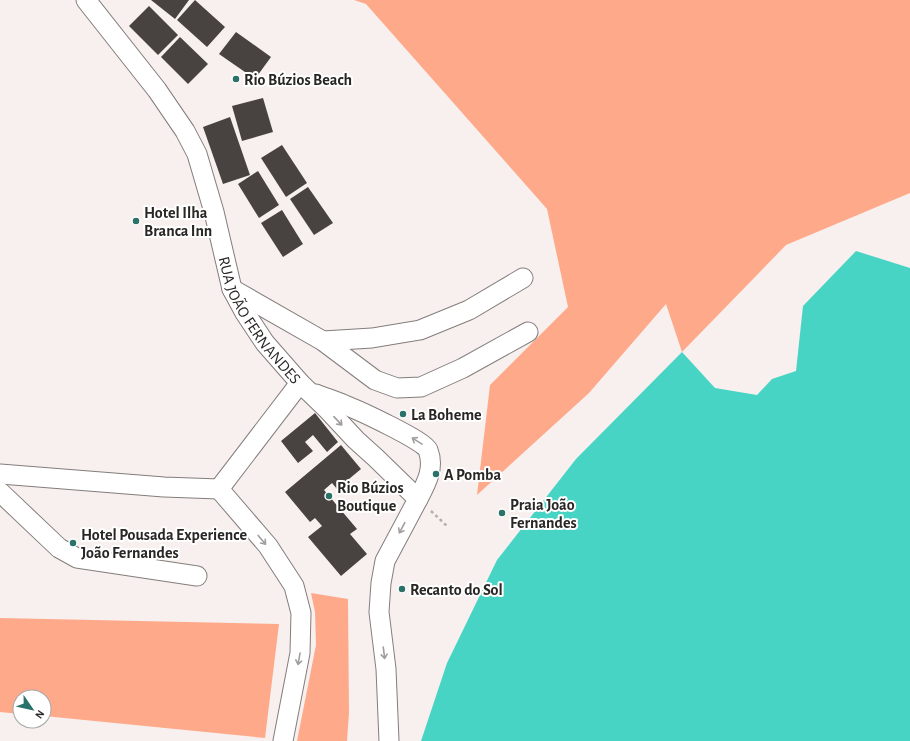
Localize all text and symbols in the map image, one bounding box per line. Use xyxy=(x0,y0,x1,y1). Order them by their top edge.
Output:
place label: Rio Búzios Beach xyxy=(244,72,352,88)
marker: Rio Búzios Beach xyxy=(231,74,241,84)
place label: Hotel Ilha Branca Inn xyxy=(144,205,212,239)
marker: Hotel Ilha Branca Inn xyxy=(131,216,141,226)
street label: RUA JOÃO FERNANDES xyxy=(216,255,303,387)
place label: La Boheme xyxy=(411,407,482,423)
marker: La Boheme xyxy=(398,409,408,419)
one-way arrow xyxy=(334,415,343,426)
one-way arrow xyxy=(411,437,423,445)
place label: A Pomba xyxy=(444,467,501,483)
marker: A Pomba xyxy=(431,469,441,479)
place label: Rio Búzios Boutique xyxy=(337,480,404,514)
marker: Rio Búzios Boutique xyxy=(324,491,334,501)
place label: Praia João Fernandes xyxy=(510,497,577,531)
marker: Praia João Fernandes xyxy=(497,508,507,518)
one-way arrow xyxy=(398,522,406,534)
place label: Hotel Pousada Experience João Fernandes xyxy=(81,527,247,561)
one-way arrow xyxy=(258,534,267,545)
marker: Hotel Pousada Experience João Fernandes xyxy=(68,538,78,548)
place label: Recanto do Sol xyxy=(410,582,503,598)
marker: Recanto do Sol xyxy=(397,584,407,594)
one-way arrow xyxy=(380,646,388,659)
one-way arrow xyxy=(295,652,303,665)
north arrow xyxy=(12,689,52,729)
text: N xyxy=(33,708,47,721)

